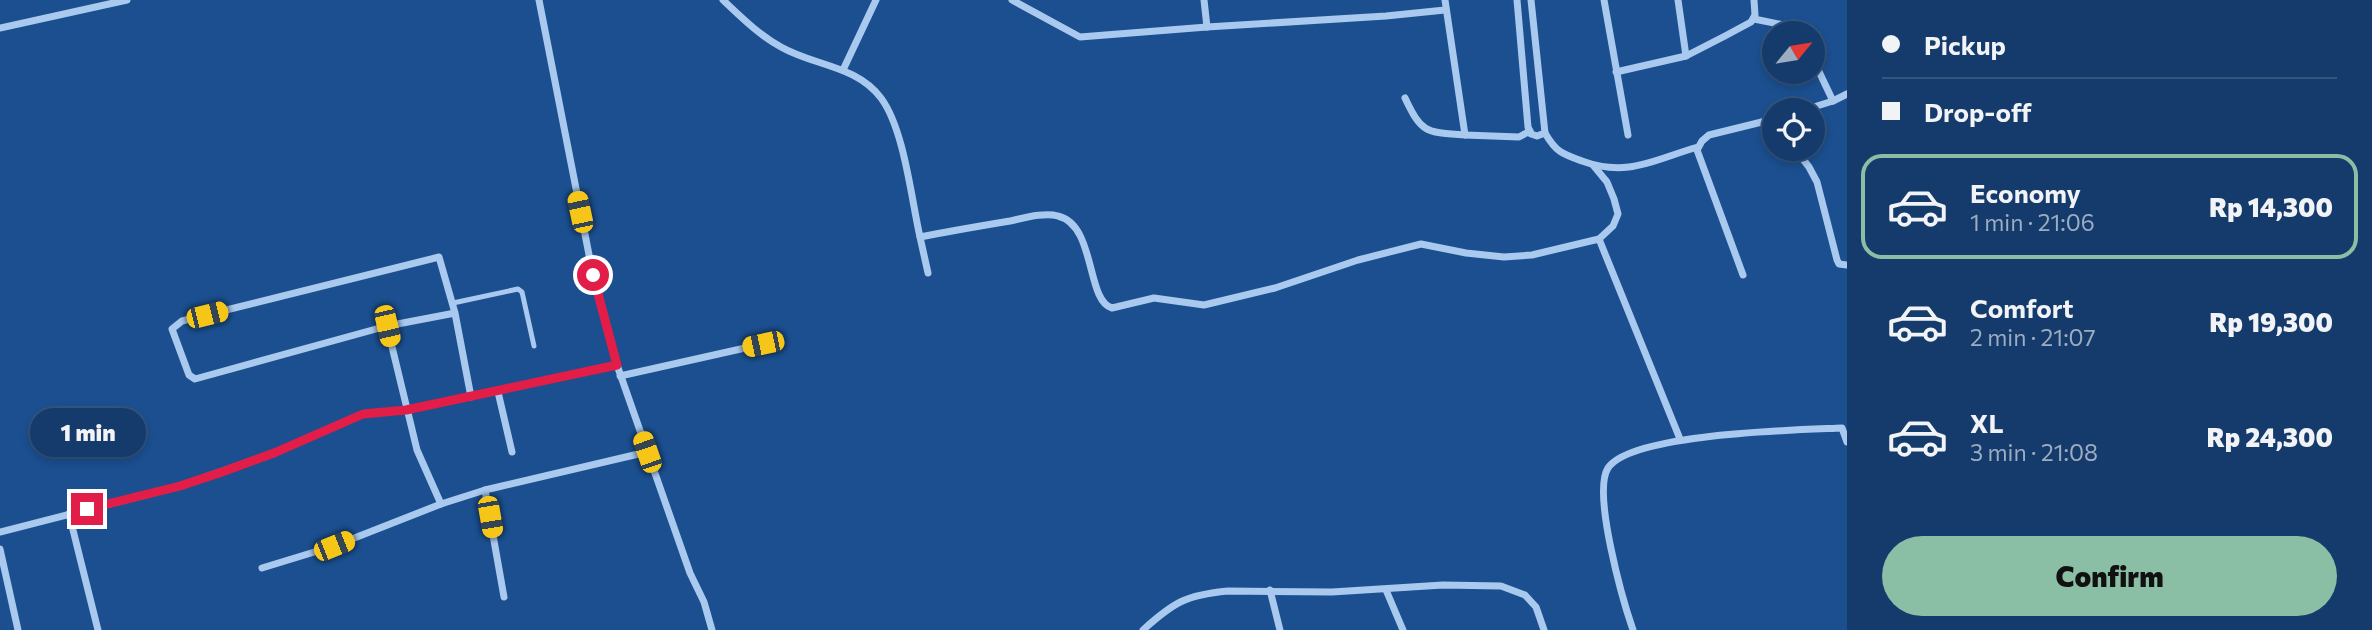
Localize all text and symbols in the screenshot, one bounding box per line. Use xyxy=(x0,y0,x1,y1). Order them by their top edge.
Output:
north arrow xyxy=(1762,21,1825,84)
map controls xyxy=(1762,21,1825,161)
text: Pickup xyxy=(1924,29,2006,60)
text: Drop-off xyxy=(1924,96,2031,127)
button: locate xyxy=(1762,98,1825,161)
icon: car xyxy=(1886,175,1949,238)
text: Economy xyxy=(1970,177,2081,208)
car xyxy=(566,189,595,235)
text: Rp 14,300 xyxy=(2209,191,2333,222)
text: 1 min · 21:06 xyxy=(1970,208,2095,236)
route start xyxy=(577,259,609,291)
icon: car xyxy=(1886,290,1949,353)
text: Comfort xyxy=(1970,292,2073,323)
car xyxy=(185,300,230,330)
car xyxy=(373,303,402,349)
text: Rp 19,300 xyxy=(2209,306,2333,337)
text: 2 min · 21:07 xyxy=(1970,323,2096,351)
car xyxy=(741,329,786,359)
icon: car xyxy=(1886,405,1949,468)
callout: 1 min xyxy=(29,407,145,456)
text: XL xyxy=(1970,407,2004,438)
text: 1 min xyxy=(60,418,116,446)
text: Rp 24,300 xyxy=(2206,421,2333,452)
car xyxy=(631,429,664,475)
text: 3 min · 21:08 xyxy=(1970,438,2098,466)
route end xyxy=(71,493,103,525)
car xyxy=(477,494,504,540)
car xyxy=(311,528,358,564)
button: Confirm xyxy=(1882,536,2337,616)

